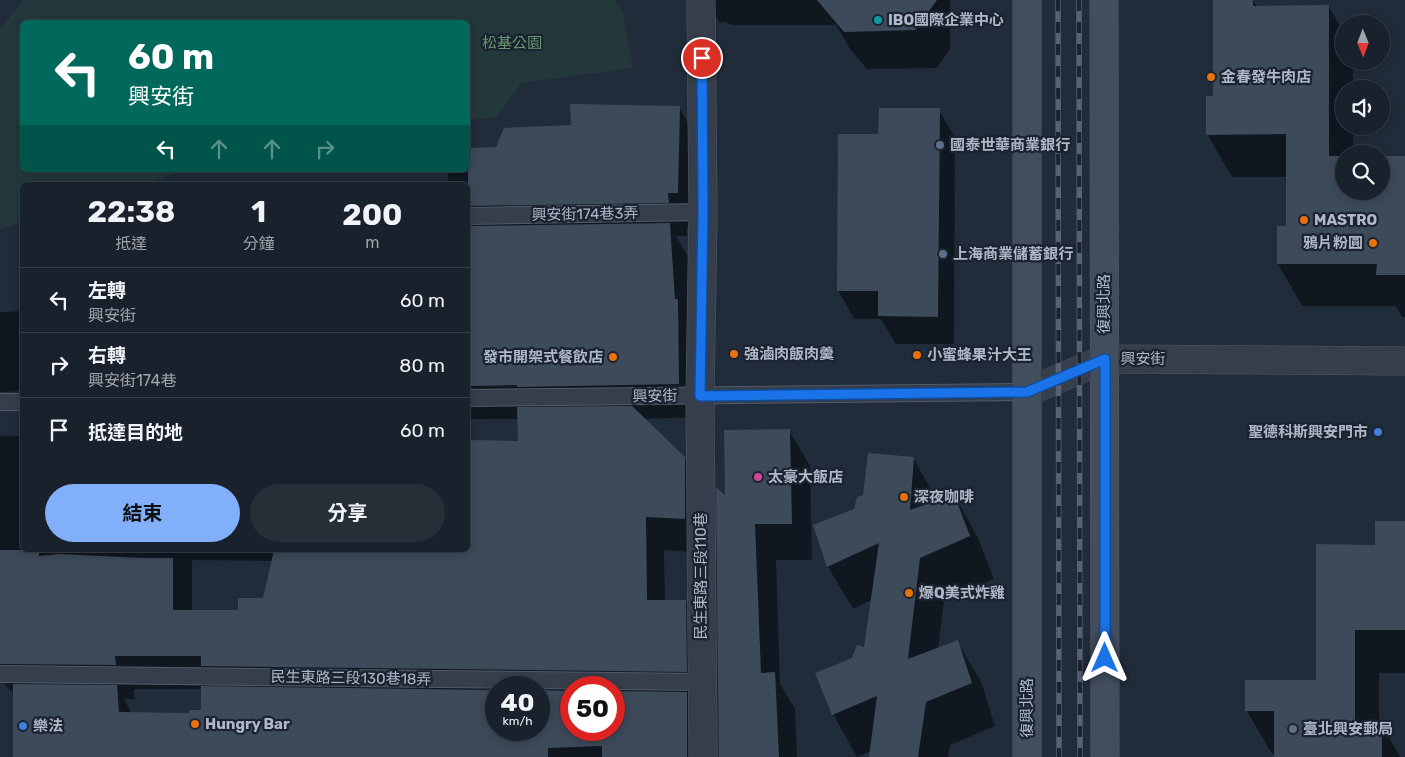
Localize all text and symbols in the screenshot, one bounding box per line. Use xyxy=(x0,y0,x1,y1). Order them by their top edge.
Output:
place label: IBO國際企業中心 xyxy=(888,11,1004,29)
marker: IBO國際企業中心 xyxy=(872,14,884,26)
north arrow xyxy=(1335,15,1390,70)
map controls xyxy=(1335,15,1390,200)
park label: 松基公園 xyxy=(482,34,542,52)
text: 60 m xyxy=(128,36,214,78)
pin xyxy=(681,37,723,79)
icon: left xyxy=(45,40,110,105)
icon: arrive xyxy=(688,44,716,72)
place label: 金春發牛肉店 xyxy=(1221,68,1311,86)
marker: 金春發牛肉店 xyxy=(1205,71,1217,83)
button: sound xyxy=(1335,80,1390,135)
text: 興安街 xyxy=(128,83,194,110)
icon: left xyxy=(152,135,180,163)
icon: ahead xyxy=(205,135,233,163)
icon: ahead xyxy=(258,135,286,163)
icon: right xyxy=(311,135,339,163)
place label: 國泰世華商業銀行 xyxy=(950,136,1070,154)
marker: 國泰世華商業銀行 xyxy=(934,139,946,151)
button: search xyxy=(1335,145,1390,200)
text: 22:38 xyxy=(87,194,175,230)
text: 1 xyxy=(251,194,266,230)
text: 200 xyxy=(342,197,403,233)
street label: 興安街174巷3弄 xyxy=(531,204,639,224)
place label: MASTRO xyxy=(1314,211,1377,229)
marker: MASTRO xyxy=(1298,214,1310,226)
text: m xyxy=(365,233,379,252)
text: 抵達 xyxy=(115,234,147,253)
text: 分鐘 xyxy=(243,234,275,253)
place label: 鴉片粉圓 xyxy=(1303,234,1363,252)
marker: 鴉片粉圓 xyxy=(1367,237,1379,249)
place label: 上海商業儲蓄銀行 xyxy=(953,245,1073,263)
marker: 上海商業儲蓄銀行 xyxy=(937,248,949,260)
street label: 復興北路 xyxy=(1095,274,1113,334)
text: 左轉 xyxy=(88,279,126,302)
icon: left xyxy=(45,286,73,314)
text: 60 m xyxy=(400,289,445,312)
text: 興安街 xyxy=(88,306,136,325)
text: 右轉 xyxy=(88,344,126,367)
place label: 強滷肉飯肉羹 xyxy=(744,345,834,363)
place label: 小蜜蜂果汁大王 xyxy=(927,346,1032,364)
place label: 發市開架式餐飲店 xyxy=(483,348,603,366)
marker: 強滷肉飯肉羹 xyxy=(728,348,740,360)
marker: 小蜜蜂果汁大王 xyxy=(911,349,923,361)
street label: 興安街 xyxy=(1120,350,1166,368)
icon: right xyxy=(45,351,73,379)
marker: 發市開架式餐飲店 xyxy=(607,351,619,363)
text: 80 m xyxy=(399,354,445,377)
text: 興安街174巷 xyxy=(88,371,176,390)
street label: 興安街 xyxy=(632,387,678,405)
icon: arrive xyxy=(45,416,73,444)
text: 60 m xyxy=(400,419,445,442)
text: 抵達目的地 xyxy=(88,421,183,444)
place label: 聖德科斯興安門市 xyxy=(1248,423,1368,441)
marker: 聖德科斯興安門市 xyxy=(1372,426,1384,438)
place label: 太豪大飯店 xyxy=(768,468,843,486)
marker: 太豪大飯店 xyxy=(752,471,764,483)
button: 結束 xyxy=(45,484,240,542)
button: 分享 xyxy=(250,484,445,542)
place label: 深夜咖啡 xyxy=(914,488,974,506)
marker: 深夜咖啡 xyxy=(898,491,910,503)
street label: 民生東路三段110巷 xyxy=(692,512,710,640)
place label: 爆Q美式炸雞 xyxy=(919,584,1005,602)
marker: 爆Q美式炸雞 xyxy=(903,587,915,599)
position arrow xyxy=(1078,631,1130,683)
street label: 民生東路三段130巷18弄 xyxy=(270,668,432,688)
speed limit sign: 50 xyxy=(560,676,625,741)
street label: 復興北路 xyxy=(1018,678,1036,738)
text: 40 xyxy=(500,688,535,717)
text: km/h xyxy=(503,714,532,728)
place label: Hungry Bar xyxy=(205,715,290,733)
place label: 樂法 xyxy=(33,717,63,735)
marker: Hungry Bar xyxy=(189,718,201,730)
marker: 樂法 xyxy=(17,720,29,732)
place label: 臺北興安郵局 xyxy=(1303,720,1393,738)
marker: 臺北興安郵局 xyxy=(1287,723,1299,735)

